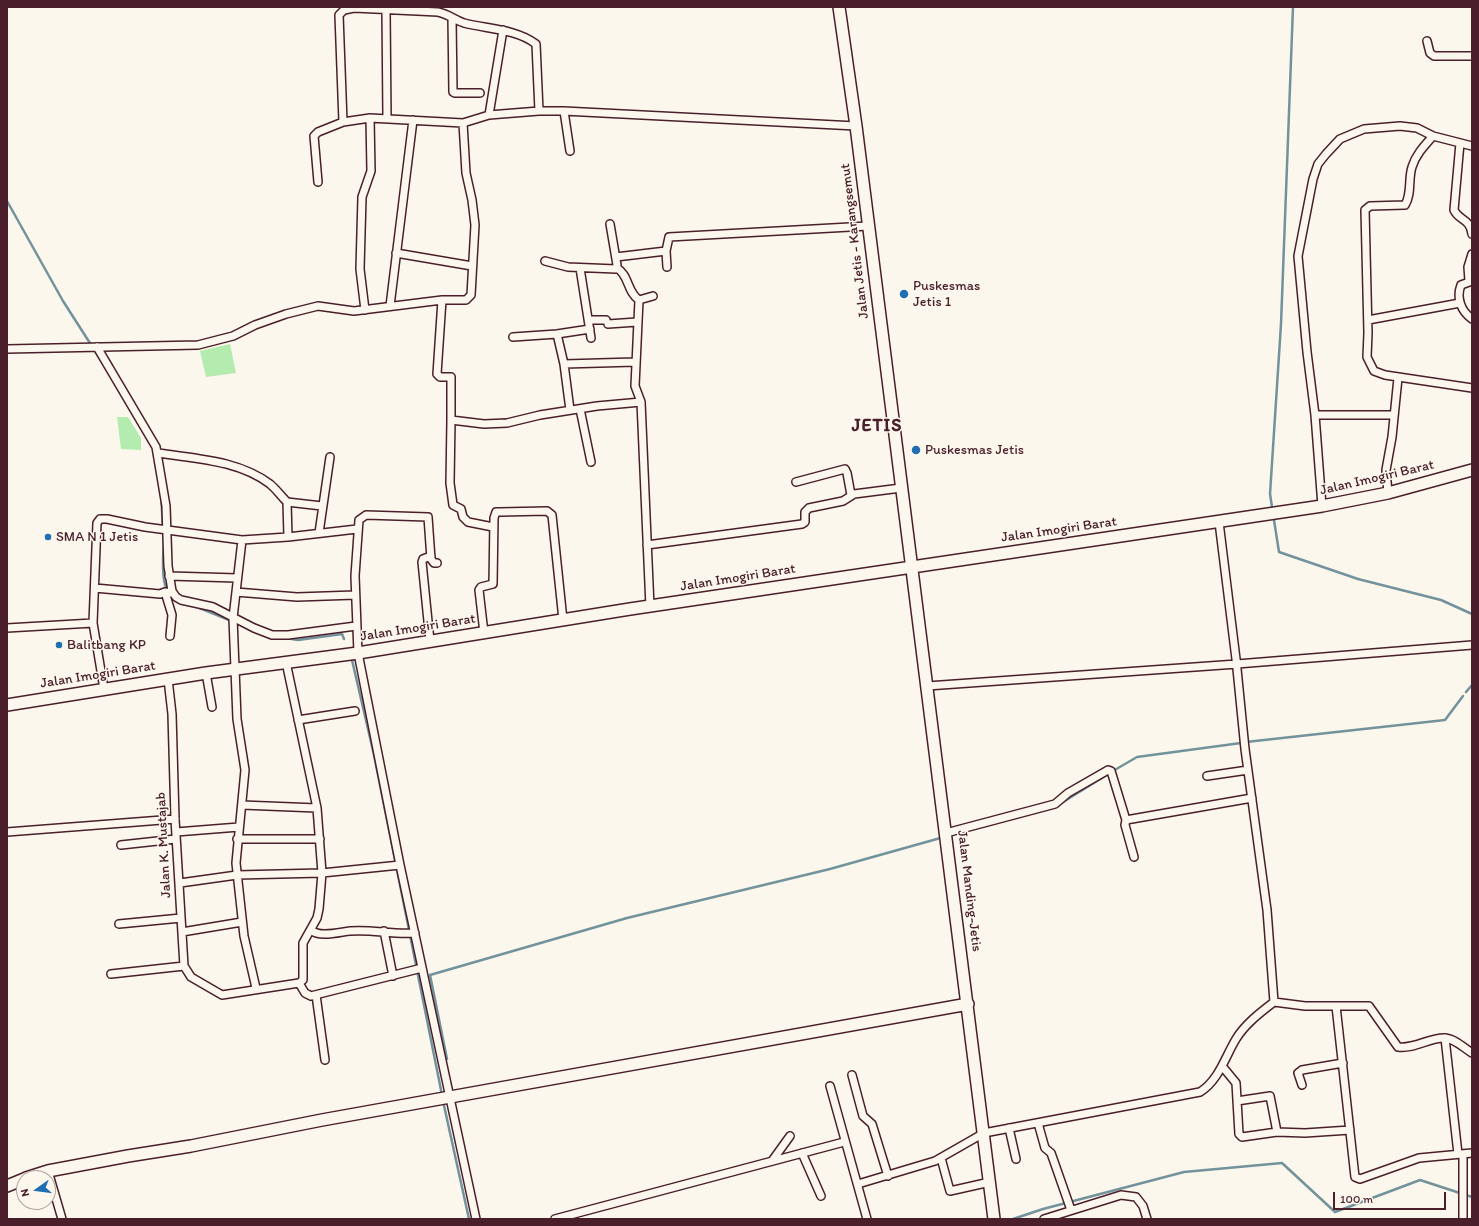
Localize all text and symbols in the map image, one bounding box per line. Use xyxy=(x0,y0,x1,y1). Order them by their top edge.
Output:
street label: Jalan Jetis - Karangsemut xyxy=(837,162,873,320)
place label: Puskesmas Jetis 1 xyxy=(913,278,980,310)
marker: Puskesmas Jetis 1 xyxy=(898,288,910,300)
district label: JETIS xyxy=(853,415,901,437)
place label: Puskesmas Jetis xyxy=(925,442,1024,458)
marker: Puskesmas Jetis xyxy=(910,444,922,456)
street label: Jalan Imogiri Barat xyxy=(1318,457,1436,499)
street label: Jalan Imogiri Barat xyxy=(1000,514,1118,546)
place label: SMA N 1 Jetis xyxy=(56,529,138,545)
marker: SMA N 1 Jetis xyxy=(43,532,53,542)
street label: Jalan Imogiri Barat xyxy=(679,561,797,595)
street label: Jalan Imogiri Barat xyxy=(359,611,477,645)
place label: Balitbang KP xyxy=(67,637,146,653)
marker: Balitbang KP xyxy=(54,640,64,650)
street label: Jalan Imogiri Barat xyxy=(39,658,157,692)
street label: Jalan K. Mustajab xyxy=(153,792,175,898)
street label: Jalan Manding-Jetis xyxy=(953,829,985,953)
north arrow xyxy=(16,1170,56,1210)
scale bar xyxy=(1335,1184,1448,1210)
text: N xyxy=(18,1188,32,1198)
text: 100 m xyxy=(1340,1192,1373,1206)

